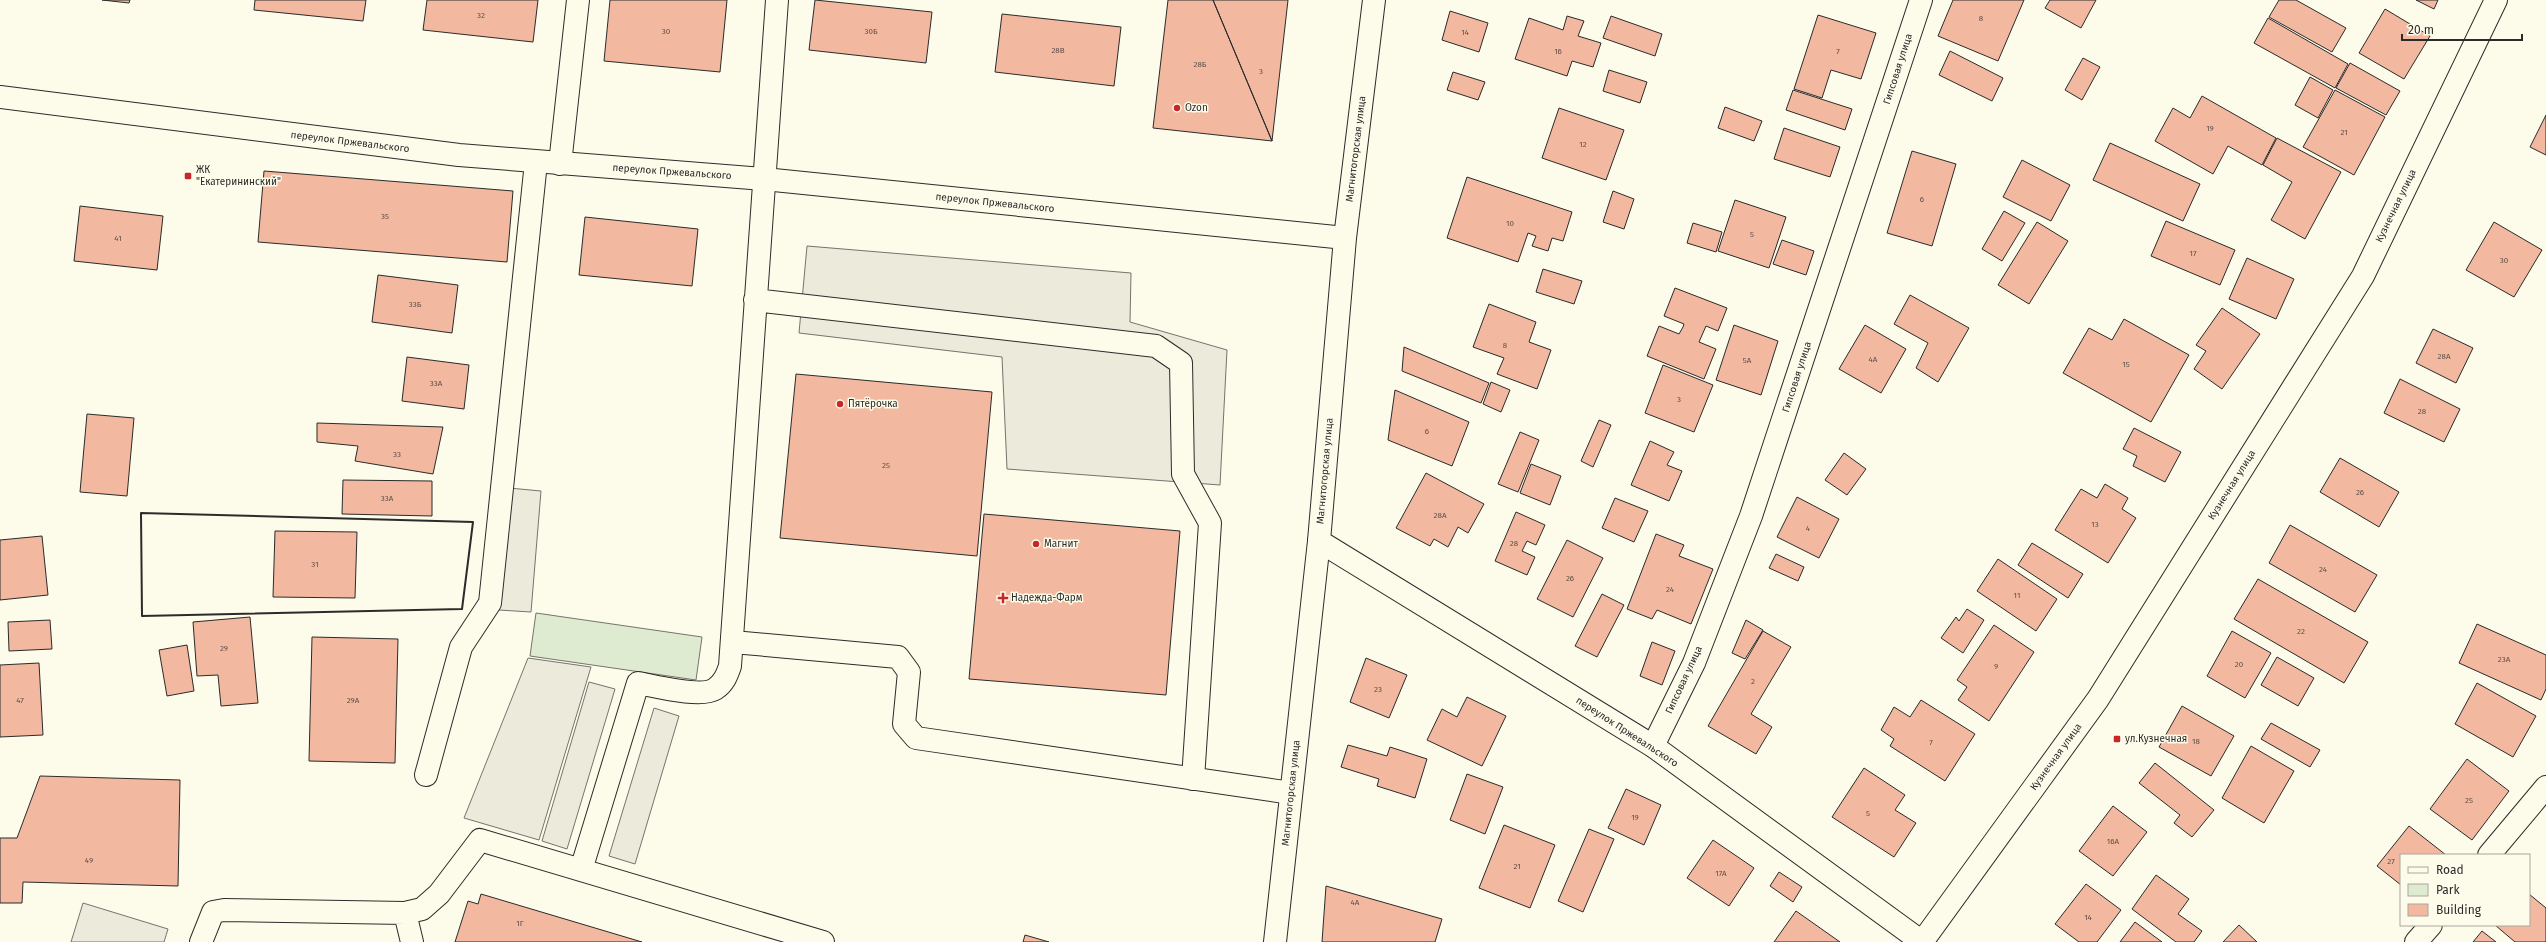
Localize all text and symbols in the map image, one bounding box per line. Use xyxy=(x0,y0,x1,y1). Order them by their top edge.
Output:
house number: 32 xyxy=(477,11,485,20)
house number: 8 xyxy=(1979,14,1984,23)
scale bar xyxy=(2402,16,2522,42)
text: 20 m xyxy=(2408,23,2434,37)
house number: 30 xyxy=(662,27,671,36)
house number: 30Б xyxy=(864,27,878,36)
house number: 14 xyxy=(1461,28,1470,37)
street label: Гипсовая улица xyxy=(1881,32,1915,106)
house number: 28В xyxy=(1051,46,1065,55)
house number: 16 xyxy=(1554,47,1562,56)
house number: 7 xyxy=(1836,47,1840,56)
house number: 28Б xyxy=(1194,60,1207,69)
house number: 3 xyxy=(1259,67,1263,76)
street label: Магнитогорская улица xyxy=(1344,95,1368,203)
place label: Ozon xyxy=(1185,102,1208,114)
marker: Ozon xyxy=(1172,103,1182,113)
house number: 19 xyxy=(2206,124,2214,133)
house number: 21 xyxy=(2340,128,2348,137)
street label: переулок Пржевальского xyxy=(290,129,410,155)
house number: 12 xyxy=(1579,140,1587,149)
street label: переулок Пржевальского xyxy=(612,162,732,182)
place label: ЖК "Екатерининский" xyxy=(196,164,281,188)
street label: Кузнечная улица xyxy=(2373,167,2419,245)
marker: ЖК "Екатерининский" xyxy=(183,171,193,181)
street label: переулок Пржевальского xyxy=(935,191,1055,215)
house number: 6 xyxy=(1920,195,1924,204)
house number: 35 xyxy=(381,212,389,221)
house number: 10 xyxy=(1506,219,1514,228)
house number: 5 xyxy=(1750,230,1754,239)
house number: 41 xyxy=(114,234,122,243)
house number: 17 xyxy=(2189,249,2197,258)
house number: 30 xyxy=(2500,256,2509,265)
house number: 33Б xyxy=(409,300,422,309)
street label: Гипсовая улица xyxy=(1780,340,1814,414)
house number: 8 xyxy=(1503,341,1508,350)
house number: 28А xyxy=(2438,352,2451,361)
house number: 4А xyxy=(1869,355,1878,364)
house number: 5А xyxy=(1743,356,1752,365)
house number: 15 xyxy=(2122,360,2130,369)
house number: 33А xyxy=(430,379,443,388)
house number: 3 xyxy=(1677,395,1681,404)
place label: Пятёрочка xyxy=(848,397,898,410)
marker: Пятёрочка xyxy=(835,399,845,409)
house number: 28 xyxy=(2418,407,2427,416)
street label: Магнитогорская улица xyxy=(1314,417,1336,525)
house number: 6 xyxy=(1425,427,1429,436)
street label: Кузнечная улица xyxy=(2206,448,2258,522)
house number: 33 xyxy=(393,450,401,459)
house number: 25 xyxy=(882,461,890,470)
house number: 26 xyxy=(2356,488,2364,497)
house number: 33А xyxy=(381,494,394,503)
house number: 28А xyxy=(1434,511,1447,520)
house number: 13 xyxy=(2091,520,2099,529)
house number: 4 xyxy=(1806,524,1811,533)
place label: Магнит xyxy=(1044,538,1078,550)
marker: Магнит xyxy=(1031,539,1041,549)
house number: 28 xyxy=(1510,539,1519,548)
house number: 31 xyxy=(311,560,319,569)
house number: 24 xyxy=(2319,565,2328,574)
house number: 26 xyxy=(1566,574,1574,583)
house number: 24 xyxy=(1666,585,1675,594)
house number: 11 xyxy=(2014,591,2020,600)
place label: Надежда-Фарм xyxy=(1011,592,1083,604)
marker: Надежда-Фарм xyxy=(998,593,1008,603)
house number: 22 xyxy=(2297,627,2305,636)
house number: 29 xyxy=(220,644,228,653)
street label: Гипсовая улица xyxy=(1663,644,1705,716)
house number: 23А xyxy=(2498,655,2511,664)
house number: 20 xyxy=(2235,660,2244,669)
house number: 9 xyxy=(1994,662,1998,671)
house number: 2 xyxy=(1751,677,1755,686)
house number: 23 xyxy=(1374,685,1382,694)
street label: переулок Пржевальского xyxy=(1574,694,1681,770)
house number: 47 xyxy=(16,696,24,705)
house number: 29А xyxy=(347,696,360,705)
street label: Кузнечная улица xyxy=(2028,721,2084,793)
place label: ул.Кузнечная xyxy=(2125,733,2187,745)
marker: ул.Кузнечная xyxy=(2112,734,2122,744)
house number: 18 xyxy=(2192,737,2201,746)
house number: 7 xyxy=(1929,738,1933,747)
street label: Магнитогорская улица xyxy=(1279,739,1303,847)
house number: 25 xyxy=(2465,796,2473,805)
house number: 5 xyxy=(1866,809,1870,818)
house number: 19 xyxy=(1631,813,1639,822)
house number: 16А xyxy=(2107,837,2120,846)
legend xyxy=(2400,854,2530,926)
house number: 49 xyxy=(85,856,93,865)
house number: 27 xyxy=(2387,857,2395,866)
house number: 21 xyxy=(1513,862,1521,871)
text: Road xyxy=(2436,863,2464,877)
house number: 17А xyxy=(1715,869,1727,878)
text: Park xyxy=(2436,883,2460,897)
house number: 4А xyxy=(1351,898,1360,907)
text: Building xyxy=(2436,903,2482,917)
house number: 14 xyxy=(2084,913,2093,922)
house number: 1Г xyxy=(516,919,524,928)

